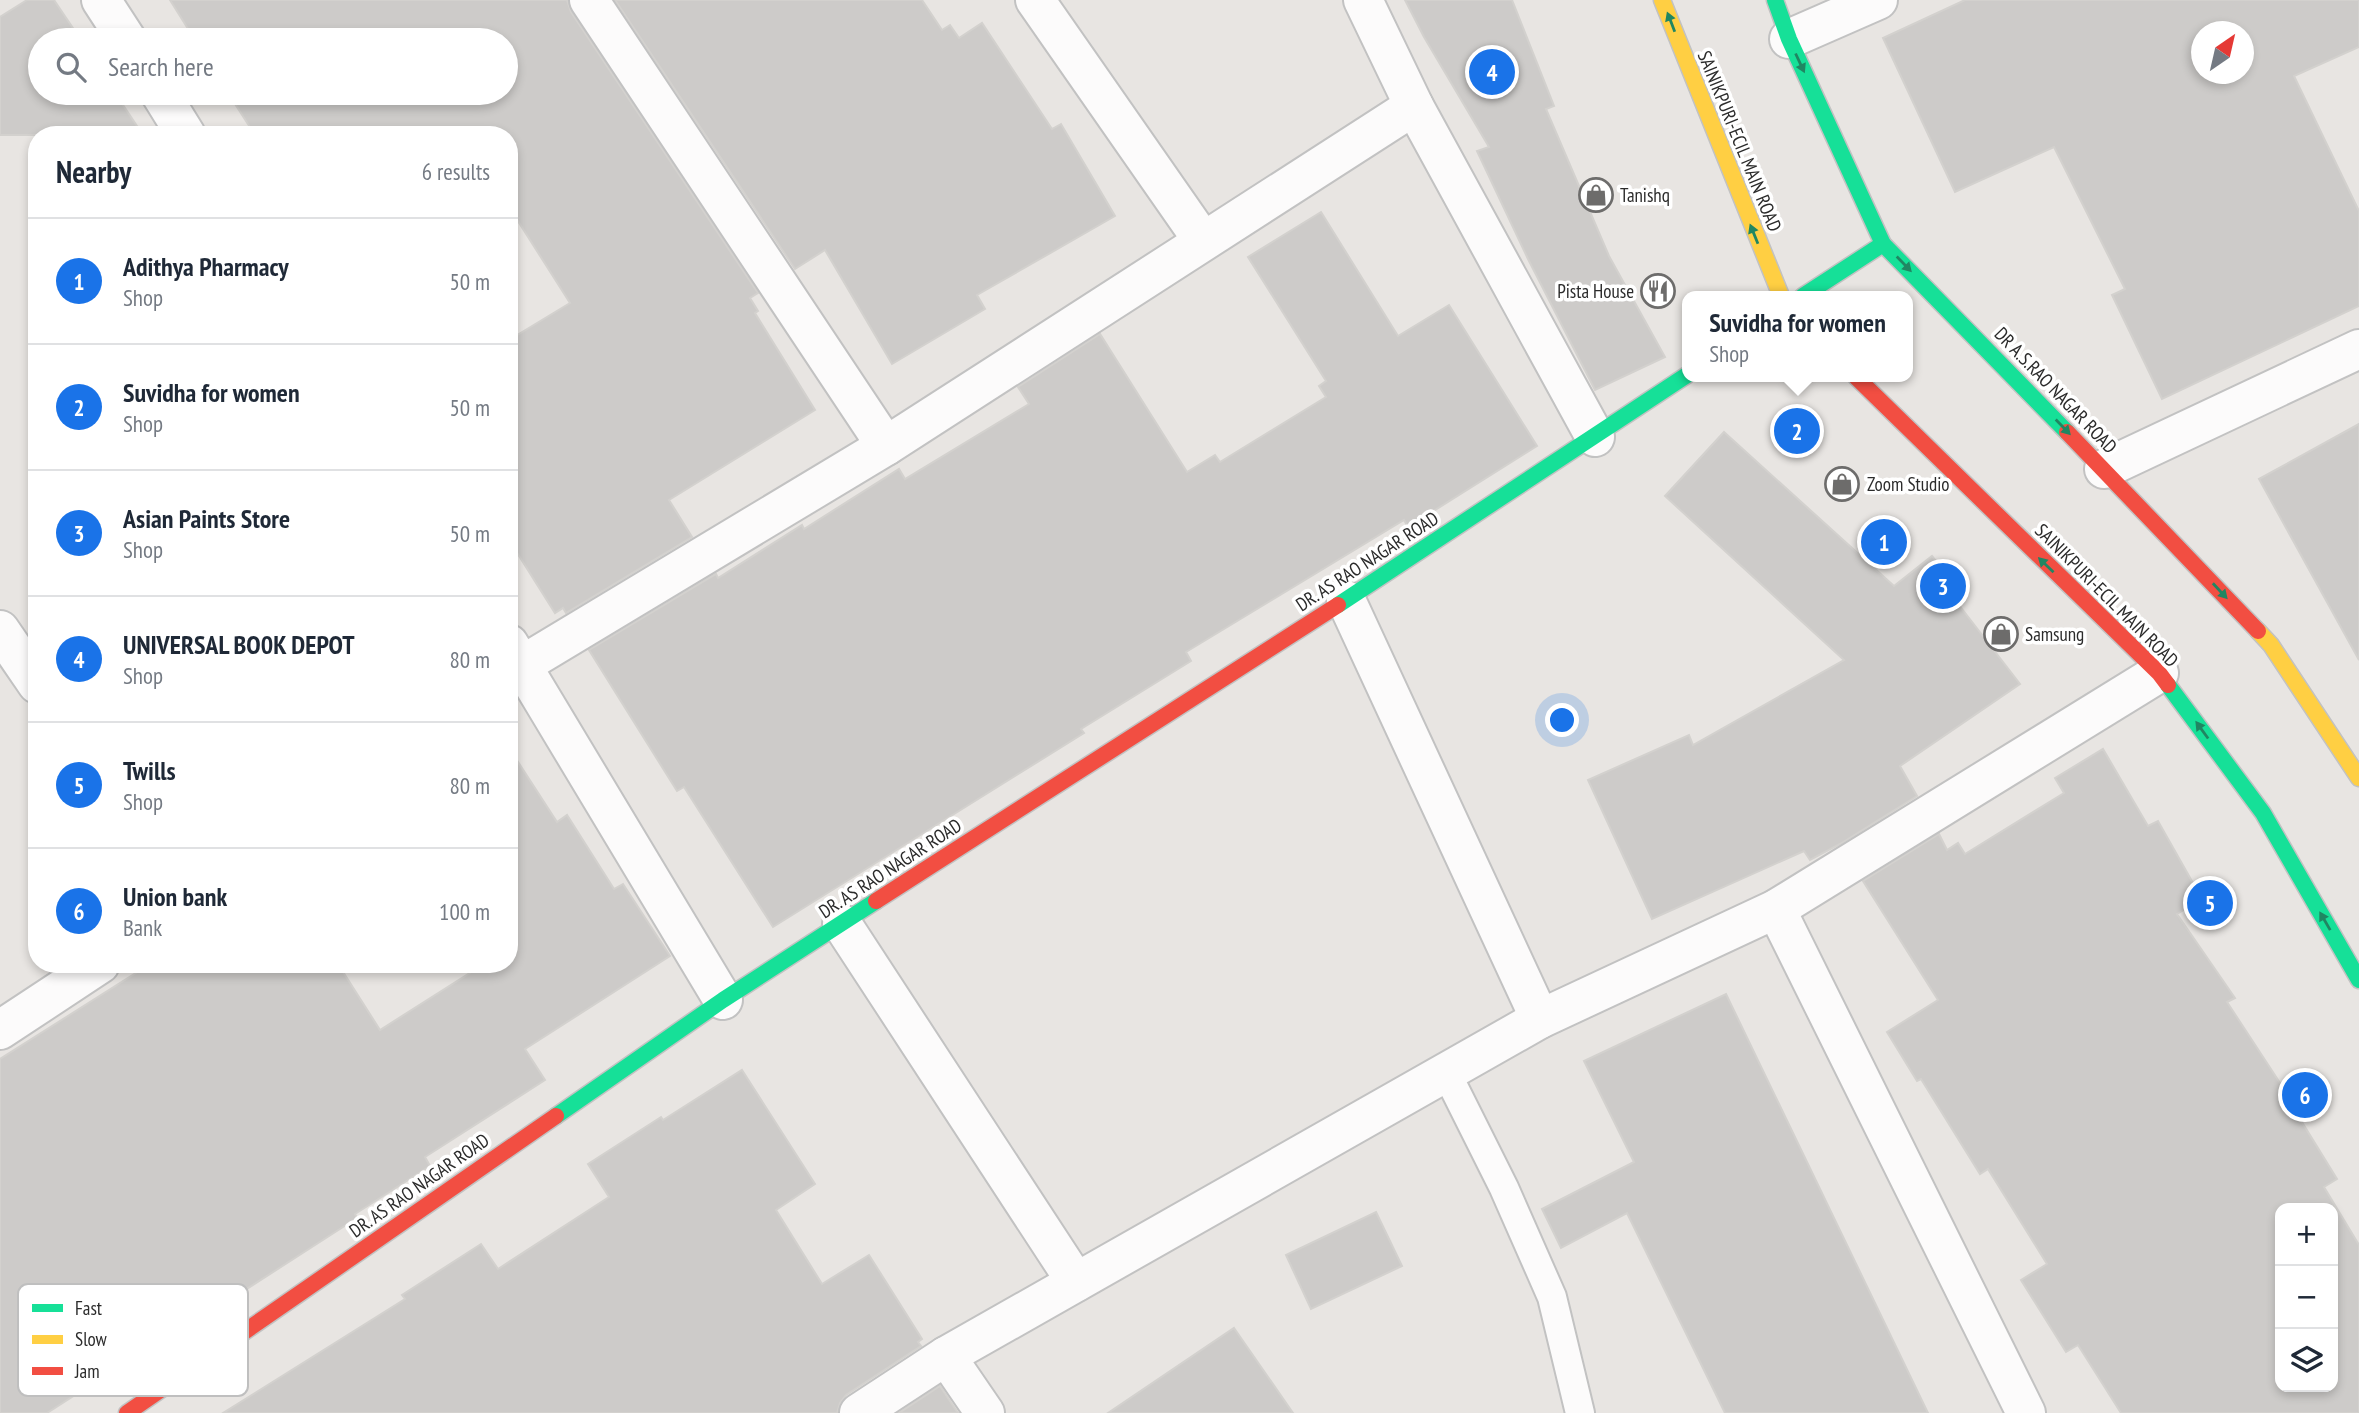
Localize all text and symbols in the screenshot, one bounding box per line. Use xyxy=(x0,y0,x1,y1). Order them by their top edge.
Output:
one-way arrow xyxy=(1665,11,1676,32)
north arrow xyxy=(2191,21,2254,84)
search box xyxy=(28,28,518,105)
pin: 4 xyxy=(1469,46,1515,98)
street label: SAINIKPURI-ECIL MAIN ROAD xyxy=(1693,47,1787,235)
icon: search xyxy=(52,48,90,86)
text: Search here xyxy=(108,50,214,83)
one-way arrow xyxy=(1795,53,1806,74)
text: Nearby xyxy=(56,152,131,191)
text: 6 results xyxy=(422,157,490,186)
shop icon: Tanishq xyxy=(1577,176,1615,214)
place label: Tanishq xyxy=(1620,183,1670,207)
one-way arrow xyxy=(1749,223,1760,244)
text: Adithya Pharmacy xyxy=(123,250,289,283)
one-way arrow xyxy=(1895,256,1912,273)
text: 1 xyxy=(74,267,85,296)
text: 50 m xyxy=(449,267,490,296)
restaurant icon: Pista House xyxy=(1639,272,1677,310)
place label: Pista House xyxy=(1557,279,1634,303)
text: Shop xyxy=(123,283,163,312)
popup xyxy=(1682,291,1913,382)
text: Suvidha for women xyxy=(1709,306,1886,339)
street label: DR A.S.RAO NAGAR ROAD xyxy=(1990,322,2122,458)
text: Shop xyxy=(1709,339,1749,368)
text: Suvidha for women xyxy=(123,376,300,409)
text: 2 xyxy=(74,393,85,422)
text: 50 m xyxy=(449,393,490,422)
pin: 2 xyxy=(1774,405,1820,457)
text: Shop xyxy=(123,409,163,438)
one-way arrow xyxy=(2054,418,2071,434)
shop icon: Zoom Studio xyxy=(1823,465,1861,503)
place label: Zoom Studio xyxy=(1867,472,1950,496)
text: Asian Paints Store xyxy=(123,502,290,535)
street label: DR. AS RAO NAGAR ROAD xyxy=(1291,506,1443,616)
pin: 1 xyxy=(1861,516,1907,568)
street label: SAINIKPURI-ECIL MAIN ROAD xyxy=(2030,518,2184,672)
text: 3 xyxy=(74,519,85,548)
text: 50 m xyxy=(449,519,490,548)
text: Shop xyxy=(123,535,163,564)
one-way arrow xyxy=(2038,556,2055,573)
pin: 3 xyxy=(1920,560,1966,612)
one-way arrow xyxy=(2212,582,2228,599)
shop icon: Samsung xyxy=(1982,615,2020,653)
place label: Samsung xyxy=(2025,622,2084,646)
text: UNIVERSAL BO0K DEPOT xyxy=(123,628,355,661)
text: 4 xyxy=(74,645,85,674)
text: 80 m xyxy=(449,645,490,674)
text: Shop xyxy=(123,661,163,690)
your location xyxy=(1545,703,1579,737)
one-way arrow xyxy=(2195,721,2209,739)
text: Twills xyxy=(123,754,176,787)
text: 5 xyxy=(74,771,85,800)
text: 80 m xyxy=(449,771,490,800)
text: Shop xyxy=(123,787,163,816)
street label: DR. AS RAO NAGAR ROAD xyxy=(814,813,966,923)
pin: 5 xyxy=(2187,877,2233,929)
text: Union bank xyxy=(123,880,227,913)
text: 6 xyxy=(74,897,85,926)
text: 100 m xyxy=(439,897,490,926)
one-way arrow xyxy=(2319,912,2331,931)
text: Bank xyxy=(123,913,162,942)
pin: 6 xyxy=(2282,1069,2328,1121)
street label: DR. AS RAO NAGAR ROAD xyxy=(344,1128,494,1242)
map controls xyxy=(2275,1203,2338,1392)
button: + xyxy=(2275,1203,2338,1266)
button: − xyxy=(2275,1266,2338,1329)
legend xyxy=(18,1284,248,1396)
text: Fast xyxy=(75,1296,103,1320)
text: Slow xyxy=(75,1327,108,1351)
button: layers xyxy=(2275,1329,2338,1392)
text: Jam xyxy=(74,1359,100,1383)

